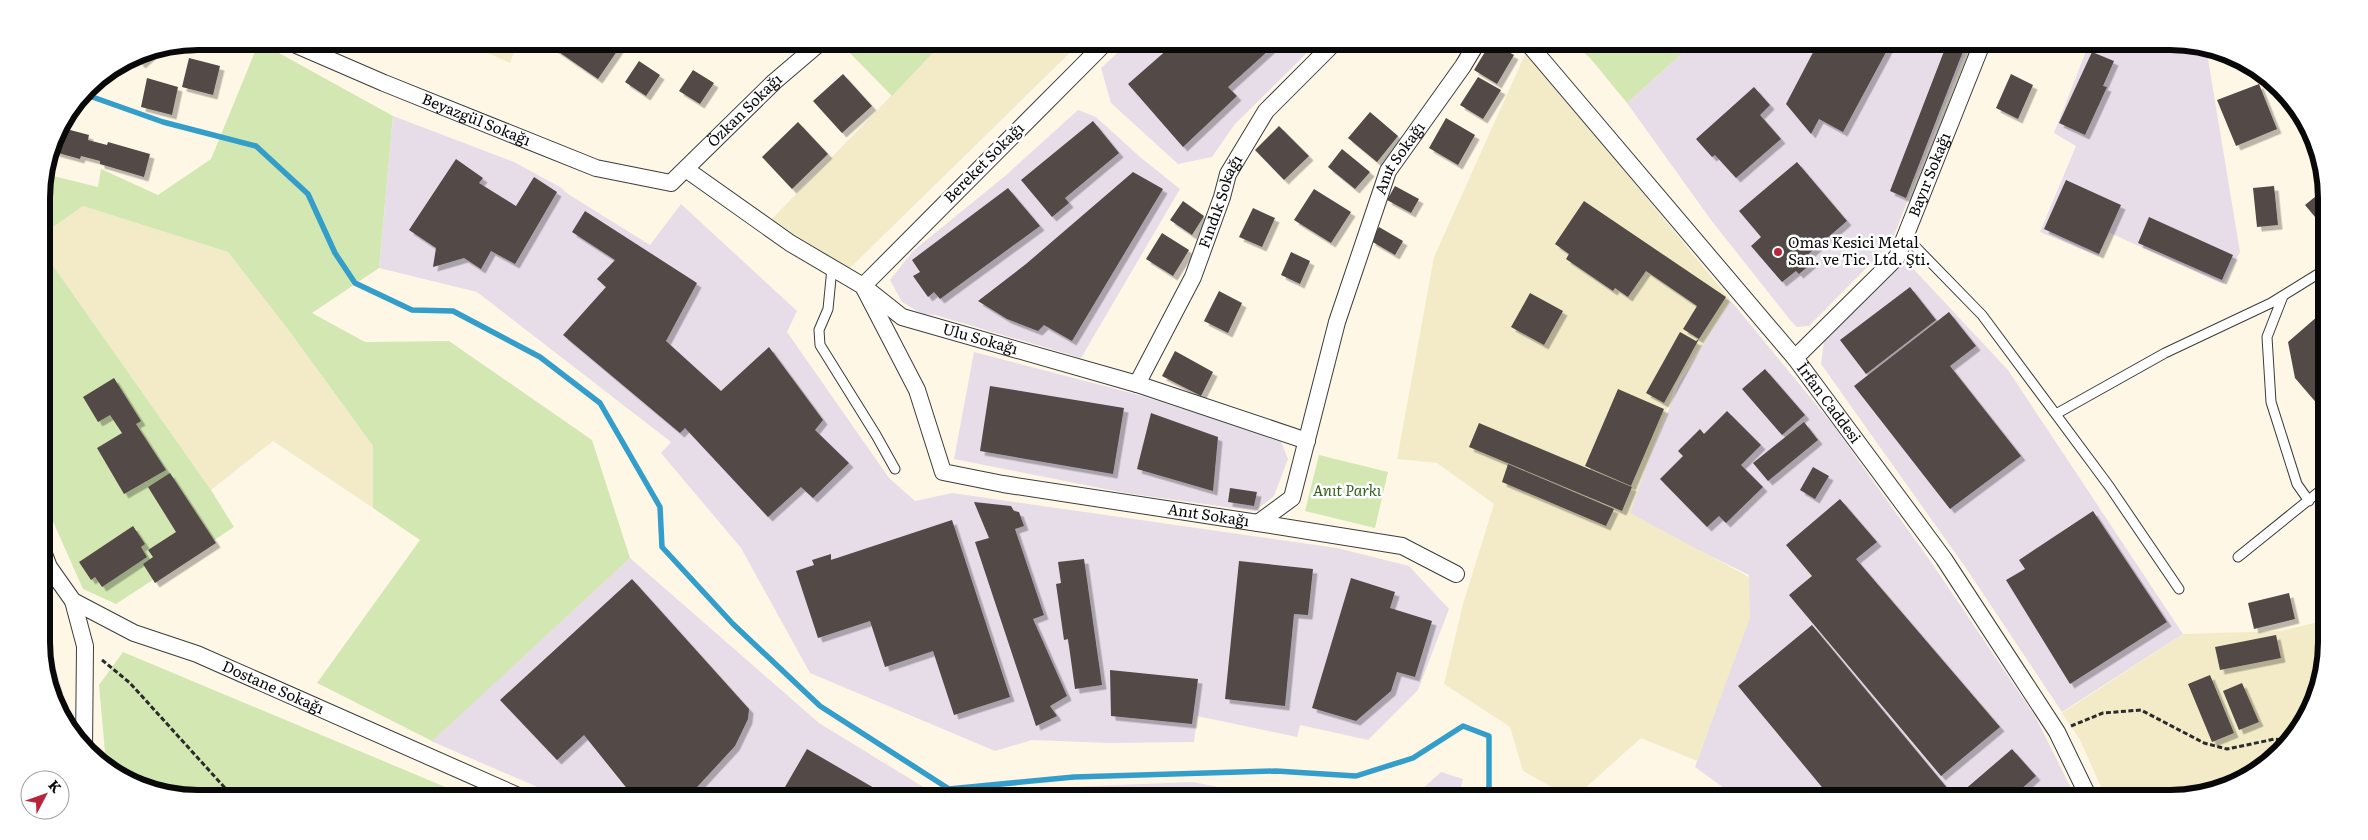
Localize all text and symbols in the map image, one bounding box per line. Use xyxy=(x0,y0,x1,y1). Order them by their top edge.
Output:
street label: Özkan Sokağı xyxy=(701,67,786,152)
street label: Beyazgül Sokağı xyxy=(419,86,535,151)
street label: Bereket Sokağı xyxy=(937,116,1028,207)
street label: Anıt Sokağı xyxy=(1368,116,1430,197)
street label: Bayır Sokağı xyxy=(1901,129,1955,220)
street label: Fındık Sokağı xyxy=(1191,150,1247,251)
place label: Omas Kesici Metal San. ve Tic. Ltd. Şti. xyxy=(1788,230,1931,270)
marker: Omas Kesici Metal San. ve Tic. Ltd. Şti. xyxy=(1772,246,1784,258)
street label: Ulu Sokağı xyxy=(940,316,1021,360)
street label: İrfan Caddesi xyxy=(1792,357,1867,448)
park label: Anıt Parkı xyxy=(1313,478,1382,501)
street label: Anıt Sokağı xyxy=(1166,496,1251,532)
street label: Dostane Sokağı xyxy=(219,654,328,719)
north arrow xyxy=(20,770,70,820)
text: K xyxy=(44,775,67,797)

